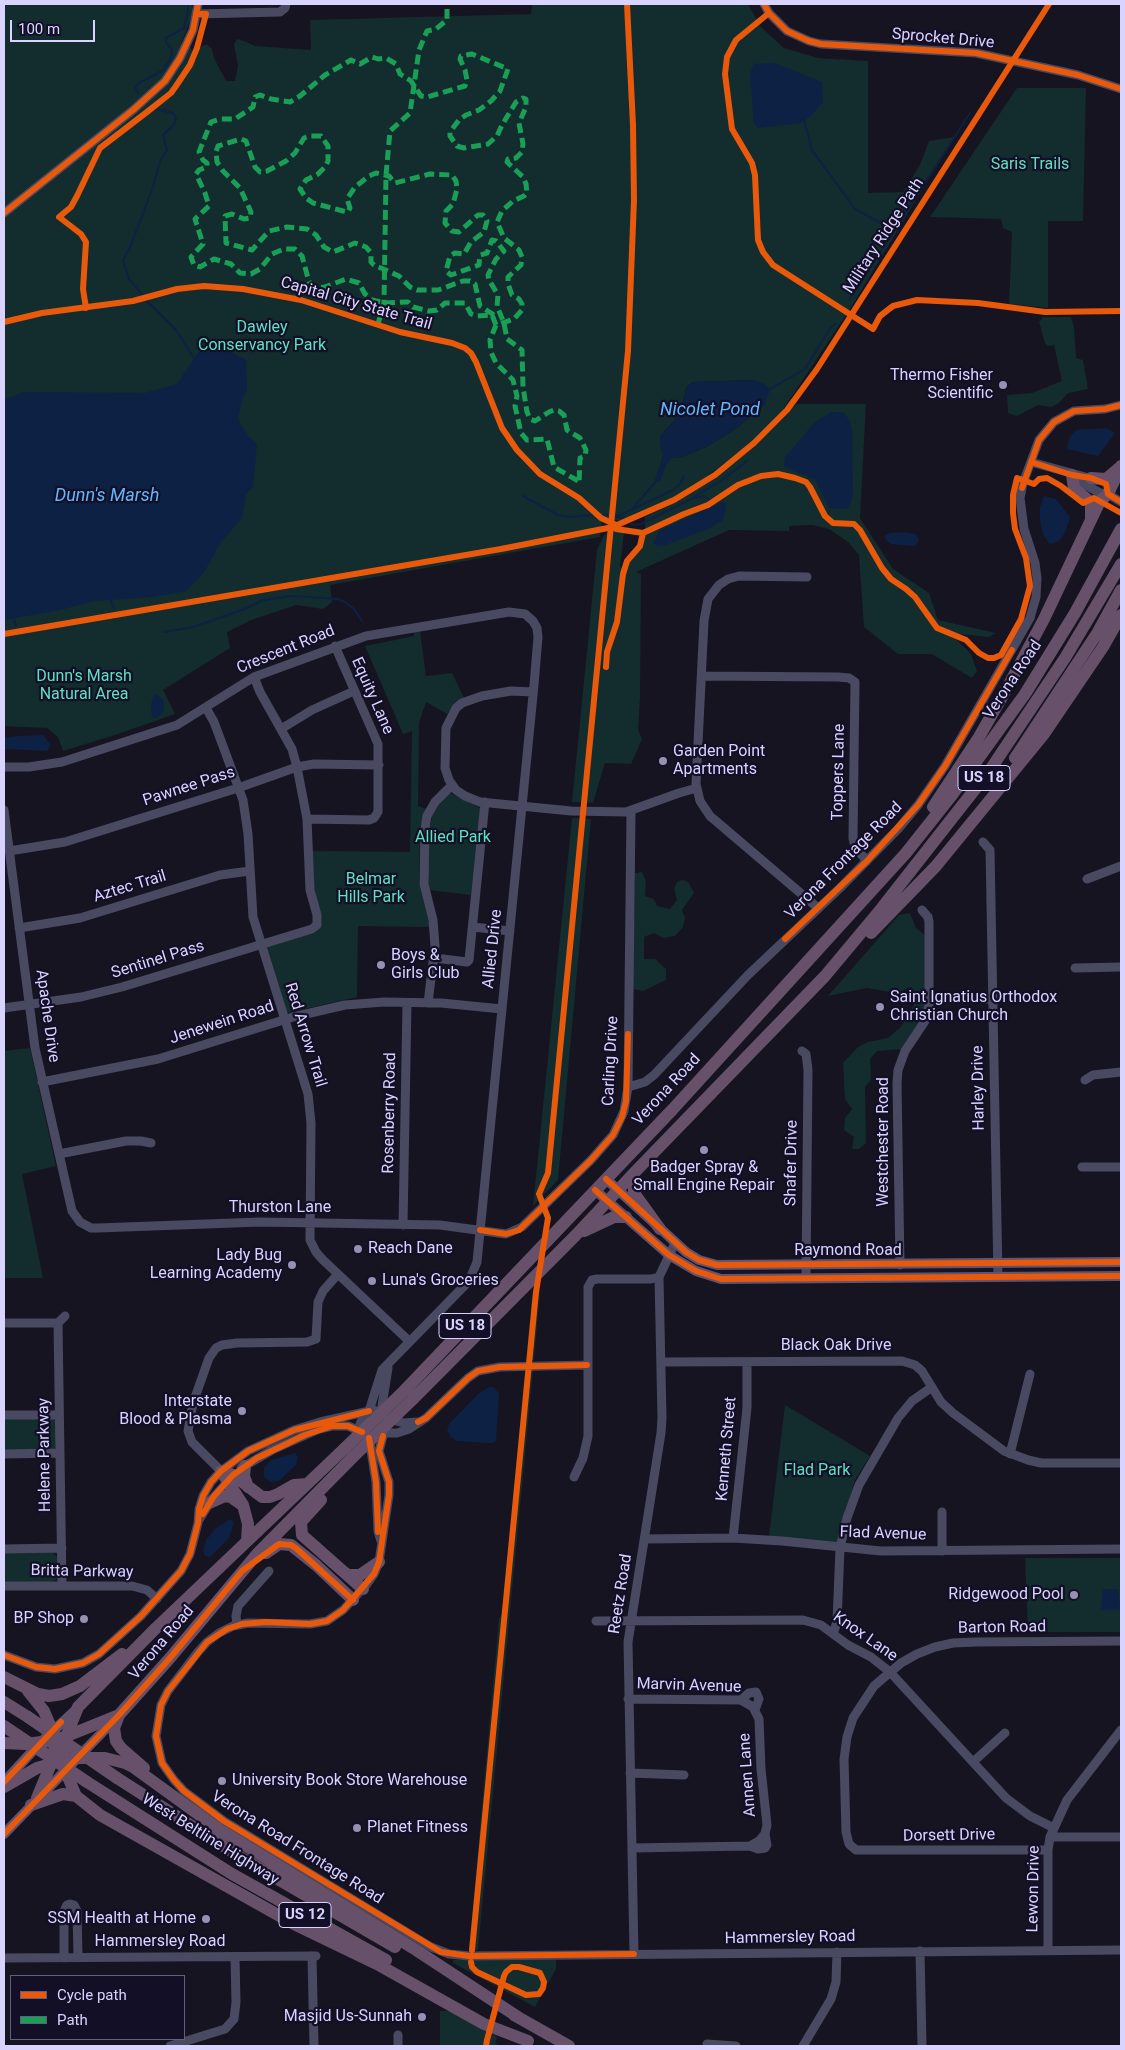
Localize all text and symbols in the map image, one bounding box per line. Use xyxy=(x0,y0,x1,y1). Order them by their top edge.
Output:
scale bar xyxy=(12,10,98,42)
text: 100 m xyxy=(18,20,60,38)
street label: Sprocket Drive xyxy=(891,25,995,53)
park label: Saris Trails xyxy=(991,155,1069,175)
street label: Military Ridge Path xyxy=(840,175,928,297)
street label: Capital City State Trail xyxy=(278,273,434,335)
park label: Dawley Conservancy Park xyxy=(198,318,326,356)
place label: Thermo Fisher Scientific xyxy=(890,366,993,404)
marker: Thermo Fisher Scientific xyxy=(997,379,1009,391)
water label: Nicolet Pond xyxy=(660,399,760,421)
water label: Dunn's Marsh xyxy=(55,485,159,507)
street label: Crescent Road xyxy=(234,622,338,678)
street label: Verona Road xyxy=(980,637,1046,723)
street label: Equity Lane xyxy=(347,655,397,737)
park label: Dunn's Marsh Natural Area xyxy=(36,667,132,705)
street label: Toppers Lane xyxy=(829,724,849,820)
place label: Garden Point Apartments xyxy=(673,742,765,780)
marker: Garden Point Apartments xyxy=(657,755,669,767)
street label: Pawnee Pass xyxy=(141,763,237,811)
road number: US 18 xyxy=(958,766,1010,790)
street label: Verona Frontage Road xyxy=(781,798,907,924)
park label: Allied Park xyxy=(415,828,491,848)
street label: Aztec Trail xyxy=(91,867,169,907)
park label: Belmar Hills Park xyxy=(337,870,405,908)
street label: Allied Drive xyxy=(479,908,507,990)
street label: Sentinel Pass xyxy=(109,937,207,983)
place label: Boys & Girls Club xyxy=(391,946,459,984)
marker: Boys & Girls Club xyxy=(375,959,387,971)
street label: Apache Drive xyxy=(31,968,63,1064)
street label: Red Arrow Trail xyxy=(280,980,330,1090)
place label: Saint Ignatius Orthodox Christian Church xyxy=(890,988,1057,1026)
street label: Jenewein Road xyxy=(167,997,277,1049)
marker: Saint Ignatius Orthodox Christian Church xyxy=(874,1001,886,1013)
street label: Carling Drive xyxy=(599,1016,623,1106)
street label: Harley Drive xyxy=(969,1045,989,1131)
street label: Verona Road xyxy=(629,1050,705,1130)
street label: Rosenberry Road xyxy=(379,1052,401,1174)
street label: Westchester Road xyxy=(874,1077,894,1207)
street label: Shafer Drive xyxy=(782,1120,802,1206)
marker: Badger Spray & Small Engine Repair xyxy=(698,1144,710,1156)
place label: Badger Spray & Small Engine Repair xyxy=(633,1158,775,1196)
street label: Thurston Lane xyxy=(229,1198,331,1218)
place label: Reach Dane xyxy=(368,1239,453,1259)
street label: Raymond Road xyxy=(794,1241,902,1261)
marker: Reach Dane xyxy=(352,1243,364,1255)
place label: Lady Bug Learning Academy xyxy=(150,1246,282,1284)
marker: Lady Bug Learning Academy xyxy=(286,1259,298,1271)
place label: Luna's Groceries xyxy=(382,1271,499,1291)
marker: Luna's Groceries xyxy=(366,1275,378,1287)
road number: US 18 xyxy=(439,1314,491,1338)
street label: Black Oak Drive xyxy=(781,1336,891,1356)
place label: Interstate Blood & Plasma xyxy=(119,1392,232,1430)
street label: Kenneth Street xyxy=(713,1396,741,1502)
street label: Helene Parkway xyxy=(34,1398,56,1512)
marker: Interstate Blood & Plasma xyxy=(236,1405,248,1417)
park label: Flad Park xyxy=(784,1461,850,1481)
street label: Flad Avenue xyxy=(839,1523,927,1545)
street label: Reetz Road xyxy=(605,1553,637,1635)
street label: Britta Parkway xyxy=(30,1562,134,1582)
place label: Ridgewood Pool xyxy=(948,1585,1064,1605)
marker: Ridgewood Pool xyxy=(1068,1589,1080,1601)
street label: Verona Road xyxy=(125,1602,199,1684)
street label: Knox Lane xyxy=(829,1608,901,1666)
place label: BP Shop xyxy=(14,1609,74,1629)
marker: BP Shop xyxy=(78,1613,90,1625)
street label: Barton Road xyxy=(958,1618,1046,1638)
street label: Marvin Avenue xyxy=(636,1675,742,1697)
street label: Annen Lane xyxy=(735,1732,761,1818)
place label: University Book Store Warehouse xyxy=(232,1771,467,1791)
marker: University Book Store Warehouse xyxy=(216,1775,228,1787)
street label: Verona Road Frontage Road xyxy=(208,1787,386,1909)
street label: West Beltline Highway xyxy=(138,1790,282,1890)
place label: Planet Fitness xyxy=(367,1818,468,1838)
marker: Planet Fitness xyxy=(351,1822,363,1834)
street label: Dorsett Drive xyxy=(903,1826,995,1846)
street label: Lewon Drive xyxy=(1024,1845,1044,1933)
road number: US 12 xyxy=(279,1902,331,1928)
place label: SSM Health at Home xyxy=(48,1909,196,1929)
marker: SSM Health at Home xyxy=(200,1913,212,1925)
street label: Hammersley Road xyxy=(724,1927,856,1949)
street label: Hammersley Road xyxy=(95,1932,225,1952)
legend xyxy=(10,1975,185,2040)
text: Cycle path xyxy=(57,1986,127,2004)
place label: Masjid Us-Sunnah xyxy=(284,2007,412,2027)
text: Path xyxy=(57,2011,88,2029)
marker: Masjid Us-Sunnah xyxy=(416,2011,428,2023)

